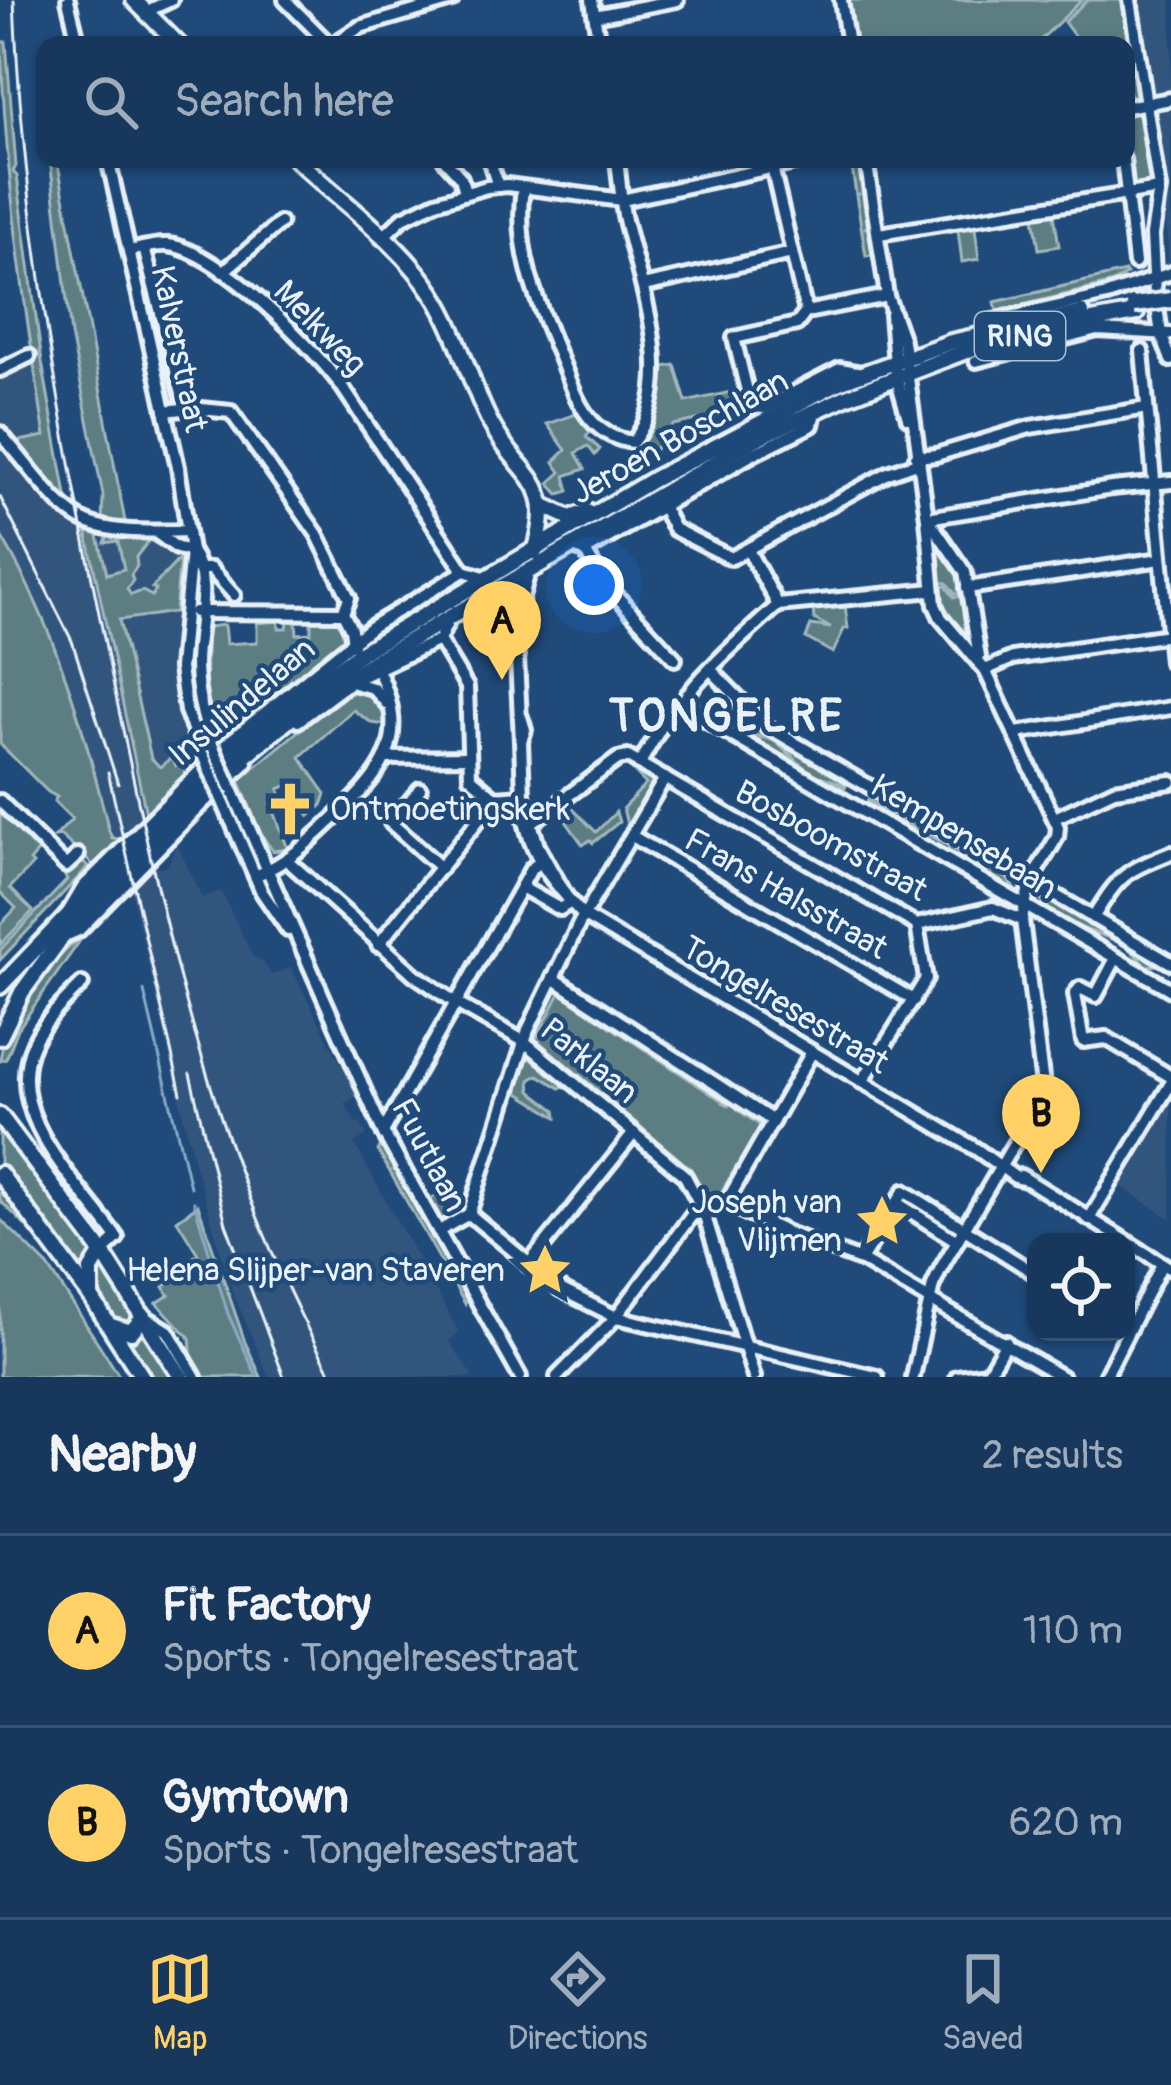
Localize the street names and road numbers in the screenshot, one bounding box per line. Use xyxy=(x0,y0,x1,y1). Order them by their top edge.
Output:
street label: Kalverstraat xyxy=(141,262,217,437)
street label: Melkweg xyxy=(265,272,375,384)
road number: RING xyxy=(975,312,1065,360)
street label: Jeroen Boschlaan xyxy=(564,360,796,514)
street label: Insulindelaan xyxy=(160,629,324,775)
street label: Kempensebaan xyxy=(863,765,1065,909)
street label: Bosboomstraat xyxy=(728,771,935,911)
street label: Frans Halsstraat xyxy=(677,819,895,969)
street label: Tongelresestraat xyxy=(674,927,897,1083)
street label: Parklaan xyxy=(532,1009,646,1113)
street label: Fuutlaan xyxy=(382,1091,476,1219)

